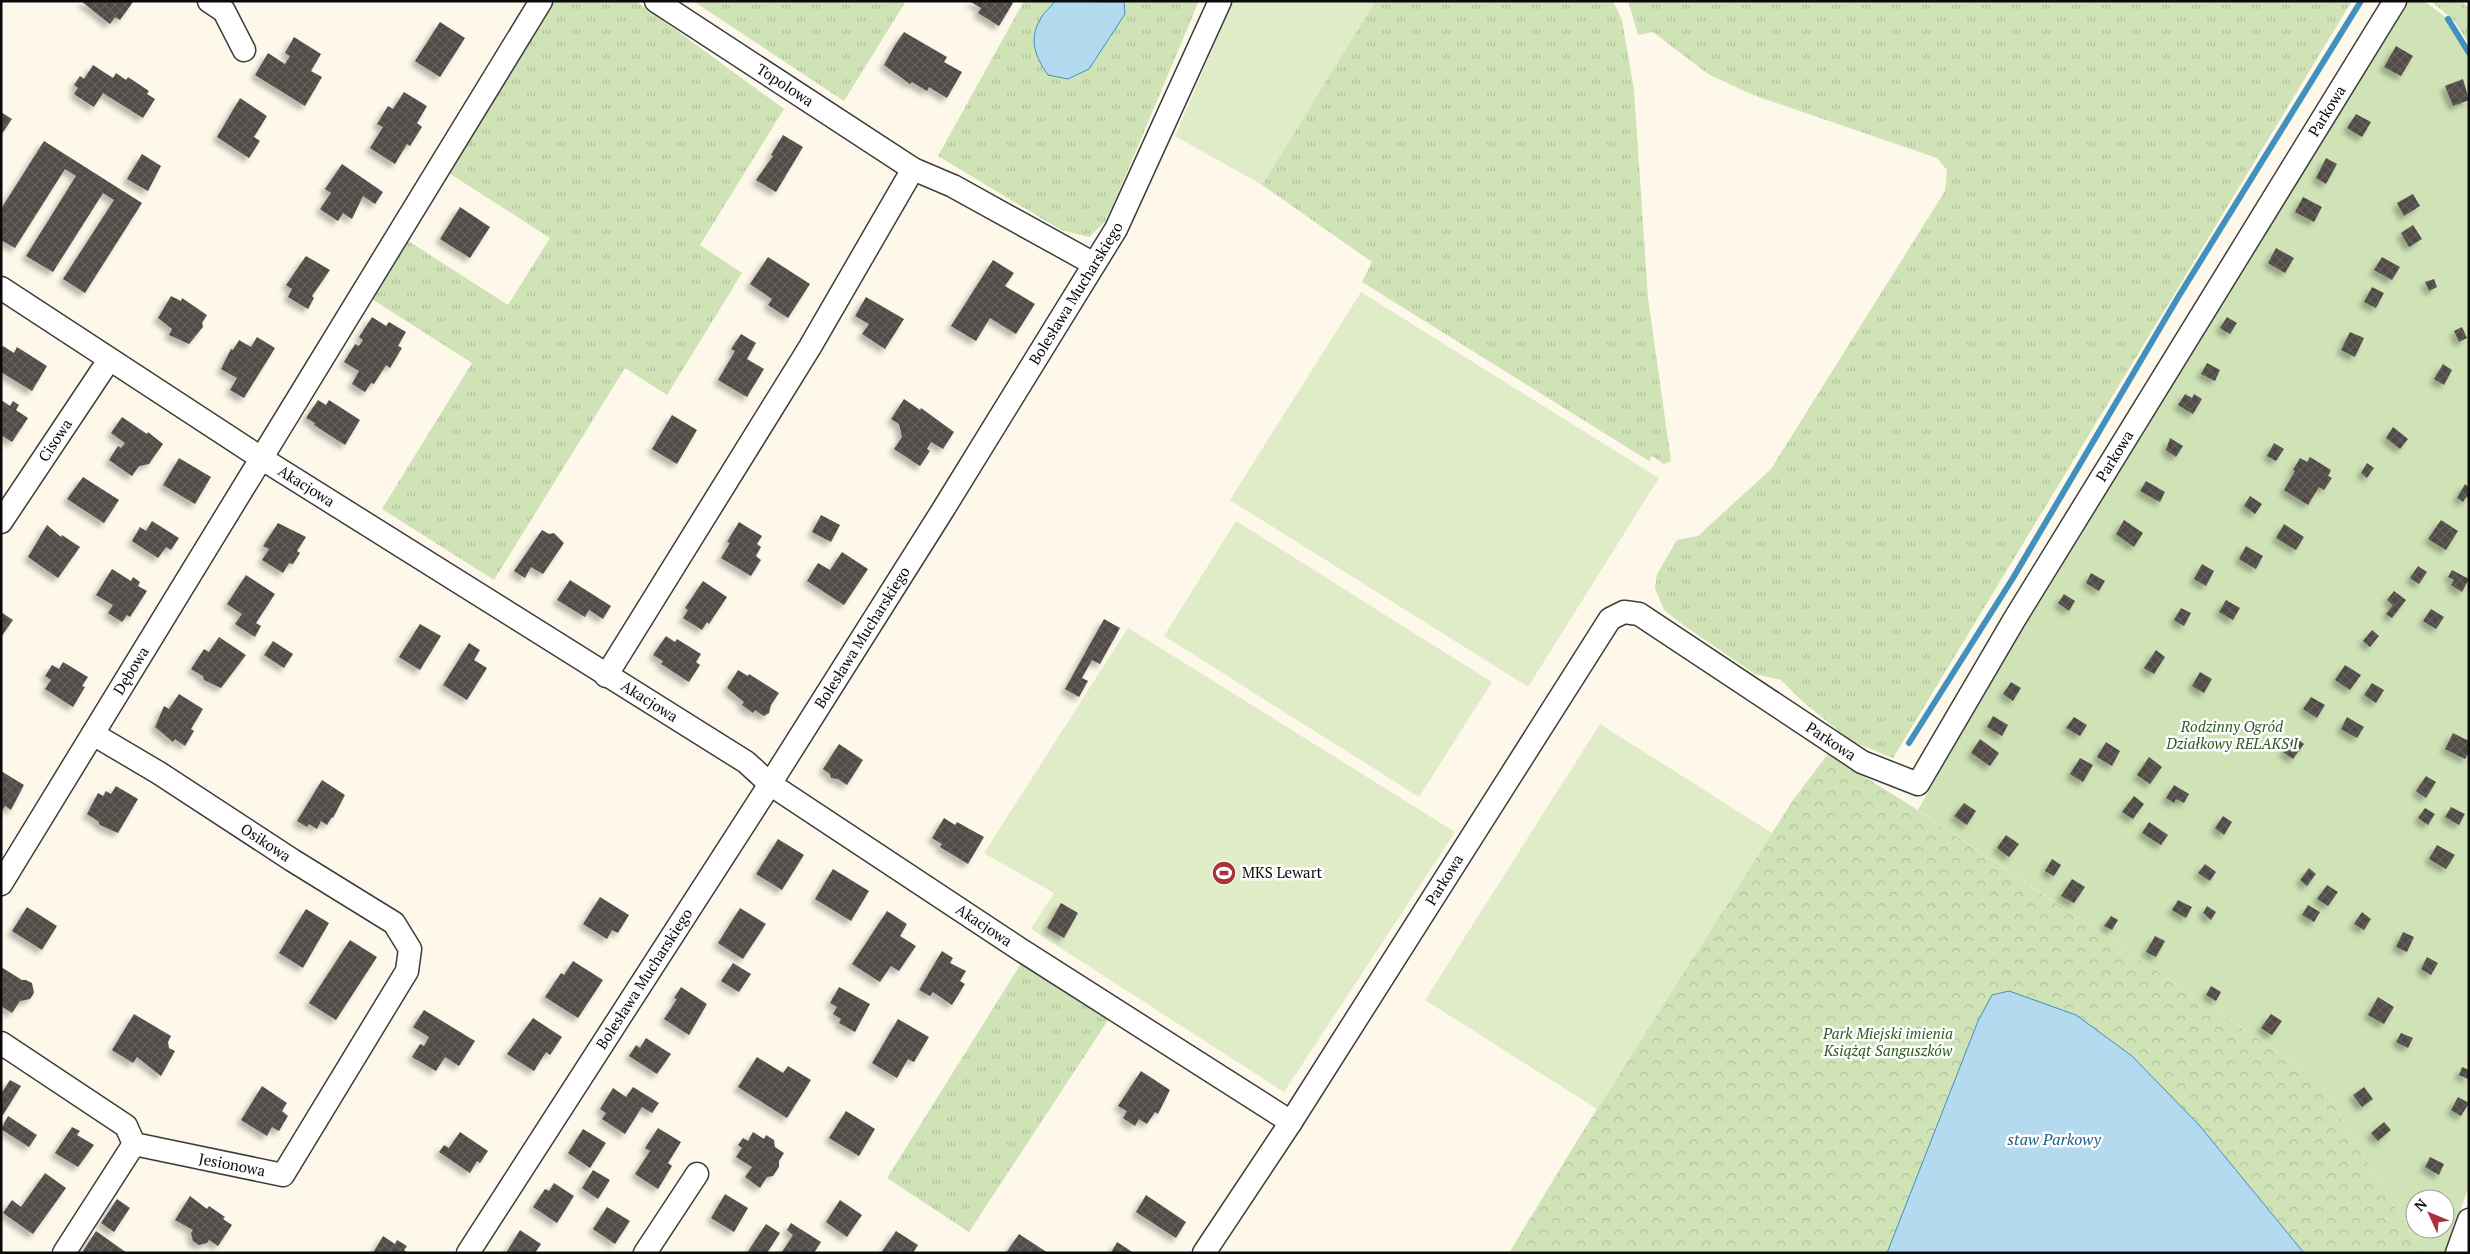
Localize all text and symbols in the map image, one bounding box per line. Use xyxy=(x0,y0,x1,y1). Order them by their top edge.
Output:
street label: Topolowa xyxy=(753,58,818,111)
street label: Parkowa xyxy=(2303,81,2350,140)
street label: Bolesława Mucharskiego xyxy=(1024,219,1127,368)
street label: Cisowa xyxy=(33,414,76,465)
street label: Parkowa xyxy=(2091,426,2138,485)
street label: Akacjowa xyxy=(275,460,339,511)
street label: Bolesława Mucharskiego xyxy=(809,562,914,712)
street label: Dębowa xyxy=(108,642,153,698)
street label: Akacjowa xyxy=(618,675,682,726)
park label: Rodzinny Ogród Działkowy RELAKS I xyxy=(2165,716,2300,753)
street label: Parkowa xyxy=(1802,717,1861,765)
street label: Osikowa xyxy=(237,818,296,866)
street label: Parkowa xyxy=(1420,850,1468,909)
sports icon: MKS Lewart xyxy=(1211,860,1237,886)
place label: MKS Lewart xyxy=(1242,862,1322,882)
street label: Akacjowa xyxy=(952,899,1017,951)
street label: Bolesława Mucharskiego xyxy=(591,904,696,1053)
park label: Park Miejski imienia Książąt Sanguszków xyxy=(1822,1023,1953,1060)
water label: staw Parkowy xyxy=(2007,1128,2101,1150)
street label: Jesionowa xyxy=(197,1148,268,1180)
north arrow xyxy=(2405,1189,2455,1239)
text: N xyxy=(2410,1194,2431,1215)

